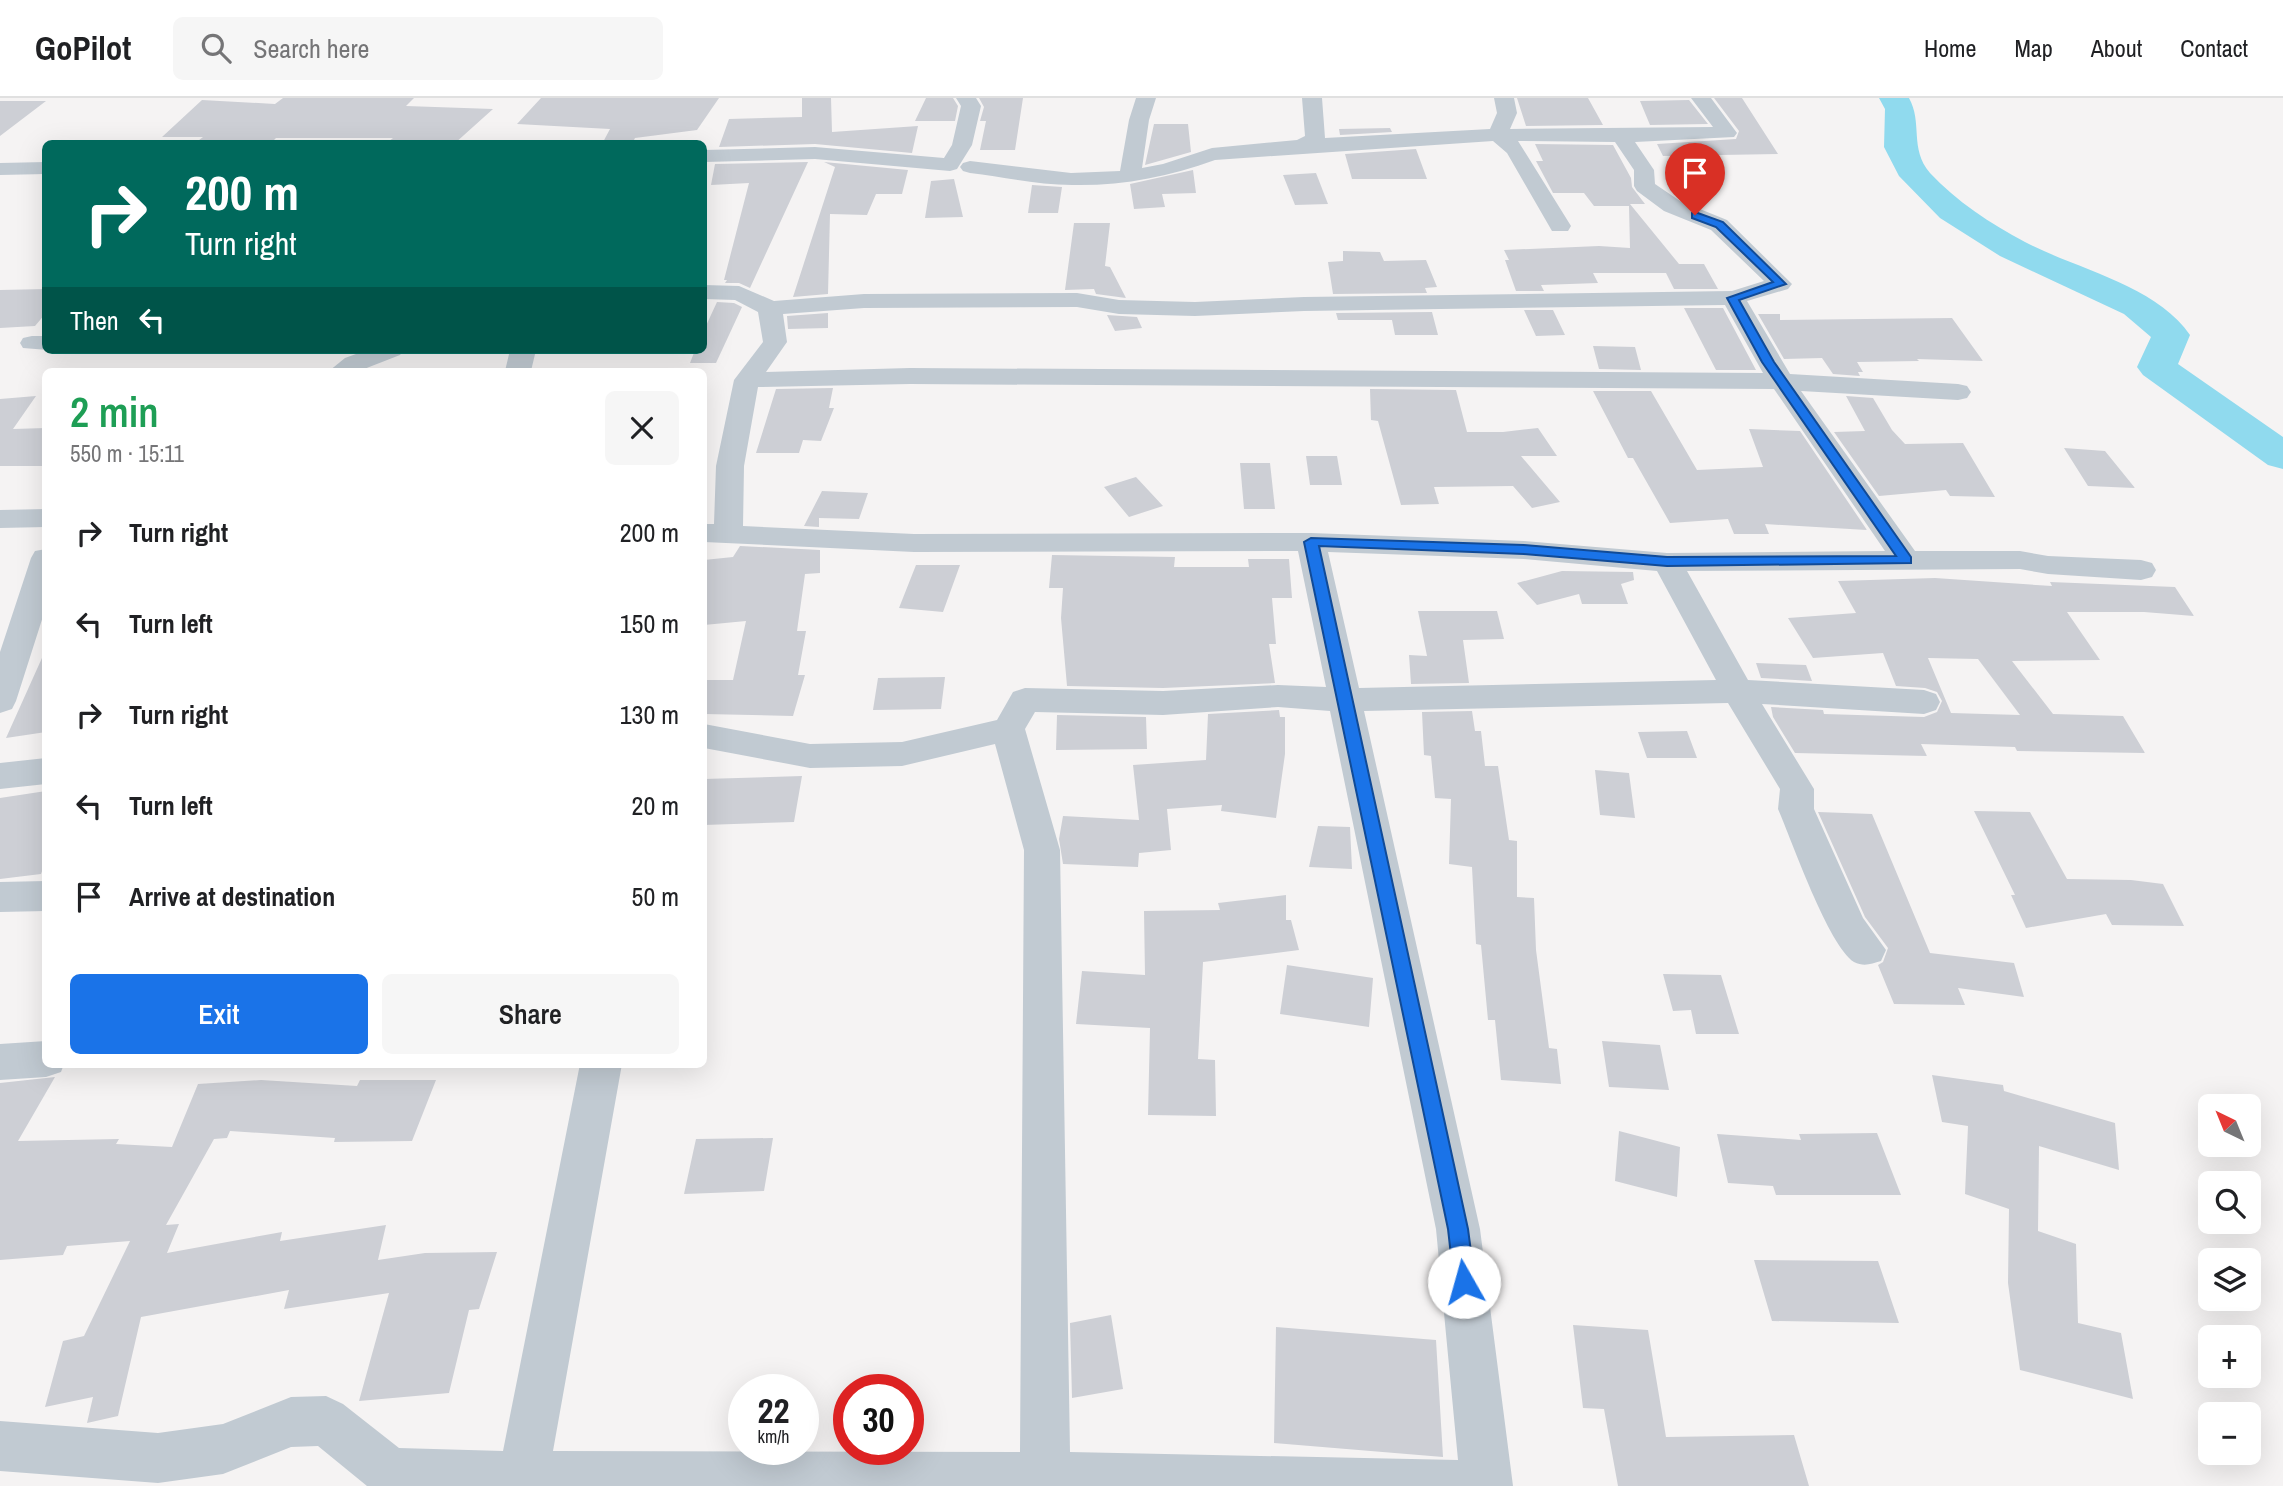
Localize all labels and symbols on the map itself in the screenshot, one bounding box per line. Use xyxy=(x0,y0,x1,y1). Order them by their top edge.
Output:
pin xyxy=(1665,143,1725,215)
north arrow xyxy=(2198,1094,2261,1157)
position arrow xyxy=(1427,1245,1501,1319)
speed limit sign: 30 xyxy=(833,1374,924,1465)

